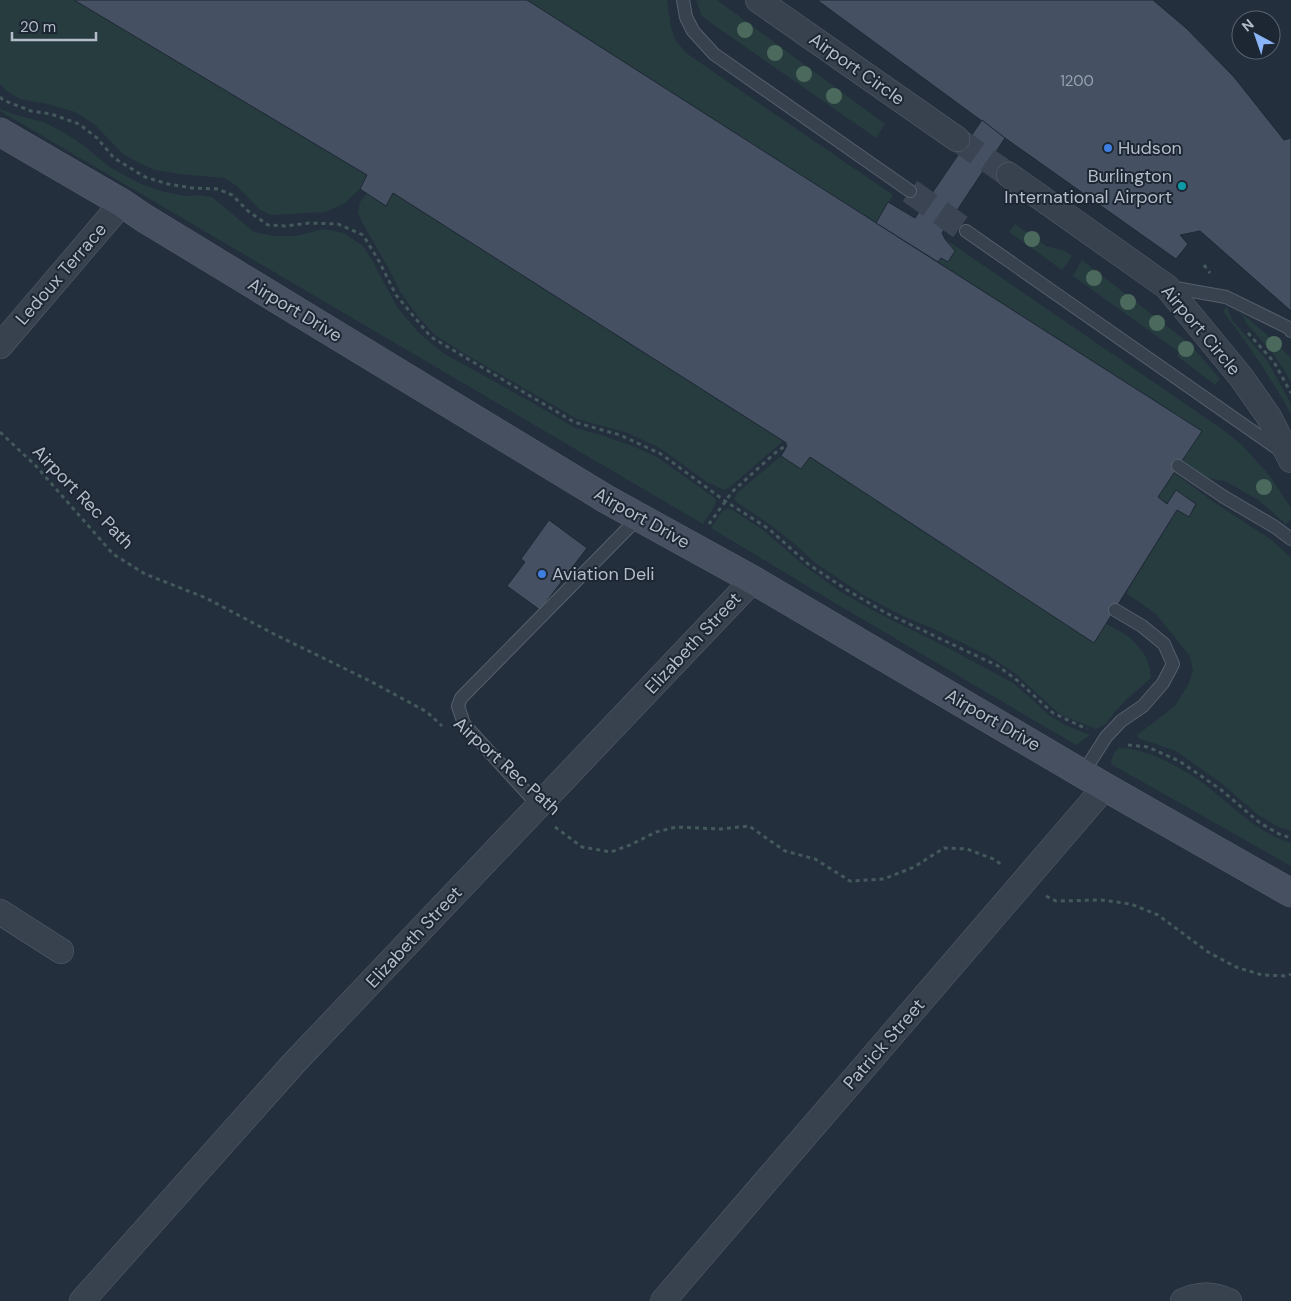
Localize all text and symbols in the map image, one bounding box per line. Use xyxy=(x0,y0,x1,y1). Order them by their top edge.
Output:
scale bar xyxy=(12,10,96,42)
north arrow xyxy=(1231,10,1281,60)
text: N xyxy=(1238,15,1257,35)
text: 20 m xyxy=(20,17,56,37)
street label: Airport Circle xyxy=(804,27,910,111)
house number: 1200 xyxy=(1060,71,1094,91)
place label: Hudson xyxy=(1118,136,1182,160)
marker: Hudson xyxy=(1102,142,1114,154)
place label: Burlington International Airport xyxy=(1004,164,1172,209)
marker: Burlington International Airport xyxy=(1176,180,1188,192)
street label: Ledoux Terrace xyxy=(10,218,112,330)
street label: Airport Drive xyxy=(243,272,347,348)
street label: Airport Circle xyxy=(1156,280,1246,380)
street label: Airport Rec Path xyxy=(27,440,139,554)
street label: Airport Drive xyxy=(590,482,694,554)
place label: Aviation Deli xyxy=(552,562,655,586)
marker: Aviation Deli xyxy=(536,568,548,580)
street label: Elizabeth Street xyxy=(640,587,746,699)
street label: Airport Drive xyxy=(941,683,1045,757)
street label: Airport Rec Path xyxy=(449,712,565,820)
street label: Elizabeth Street xyxy=(361,881,467,993)
street label: Patrick Street xyxy=(838,994,930,1094)

